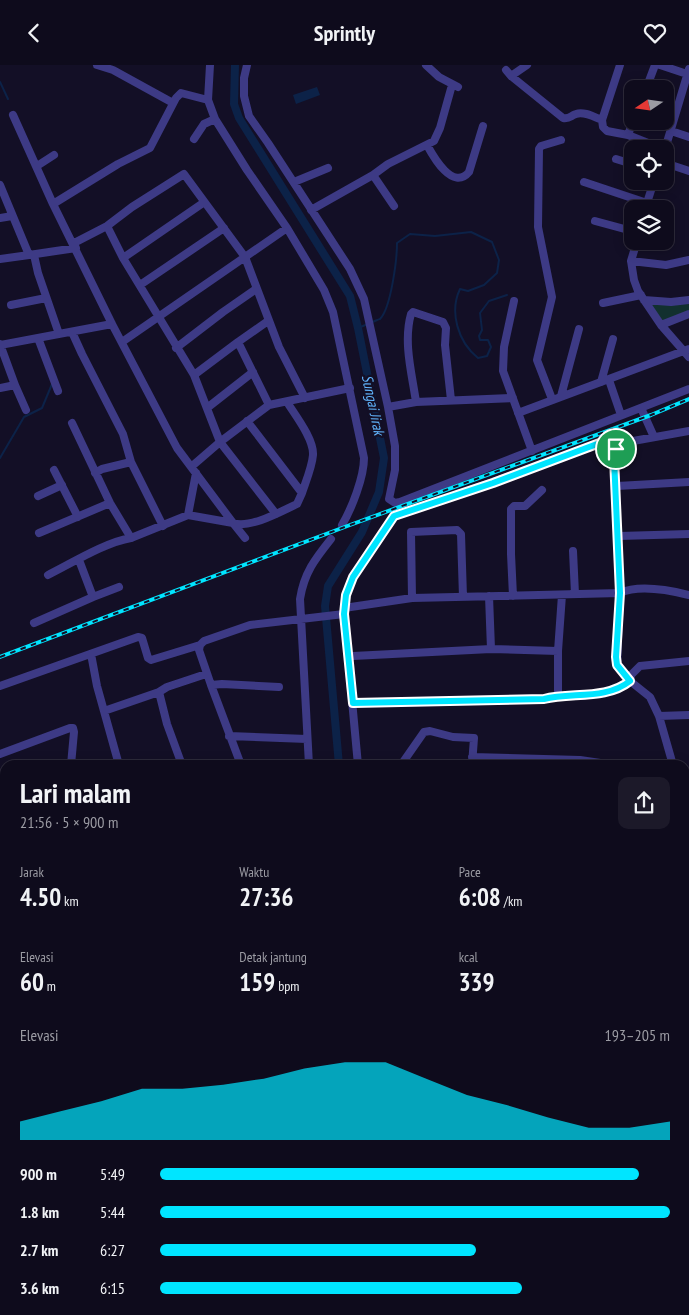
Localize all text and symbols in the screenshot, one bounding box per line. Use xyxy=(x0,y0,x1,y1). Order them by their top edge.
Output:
icon: back xyxy=(20,19,48,47)
text: Sprintly xyxy=(314,19,375,47)
icon: heart xyxy=(641,19,669,47)
north arrow xyxy=(624,80,674,130)
map controls xyxy=(624,80,674,250)
button: locate xyxy=(624,140,674,190)
button: layers xyxy=(624,200,674,250)
water label: Sungai Jirak xyxy=(358,373,390,439)
pin xyxy=(595,428,637,470)
icon: arrive xyxy=(602,435,630,463)
text: Lari malam xyxy=(20,774,131,811)
button: share xyxy=(618,777,670,829)
text: 21:56 · 5 × 900 m xyxy=(20,812,118,832)
text: Jarak xyxy=(20,863,44,881)
text: Waktu xyxy=(239,863,269,881)
text: Pace xyxy=(459,863,481,881)
text: 4.50 xyxy=(20,881,61,913)
text: 27:36 xyxy=(239,881,293,913)
text: 6:08 xyxy=(459,881,501,913)
text: km xyxy=(61,892,79,910)
text: /km xyxy=(501,892,522,910)
text: Elevasi xyxy=(20,948,54,966)
text: Detak jantung xyxy=(239,948,307,966)
text: kcal xyxy=(459,948,478,966)
text: 60 xyxy=(20,966,44,998)
text: 159 xyxy=(239,966,275,998)
text: 339 xyxy=(459,966,495,998)
text: m xyxy=(44,977,56,995)
text: bpm xyxy=(275,977,299,995)
text: Elevasi xyxy=(20,1025,58,1045)
text: 193–205 m xyxy=(605,1025,670,1045)
text: 900 m xyxy=(20,1164,57,1184)
text: 5:49 xyxy=(100,1164,125,1184)
text: 1.8 km xyxy=(20,1202,59,1222)
text: 5:44 xyxy=(100,1202,125,1222)
text: 2.7 km xyxy=(20,1240,58,1260)
text: 6:27 xyxy=(100,1240,125,1260)
text: 3.6 km xyxy=(20,1278,59,1298)
text: 6:15 xyxy=(100,1278,125,1298)

